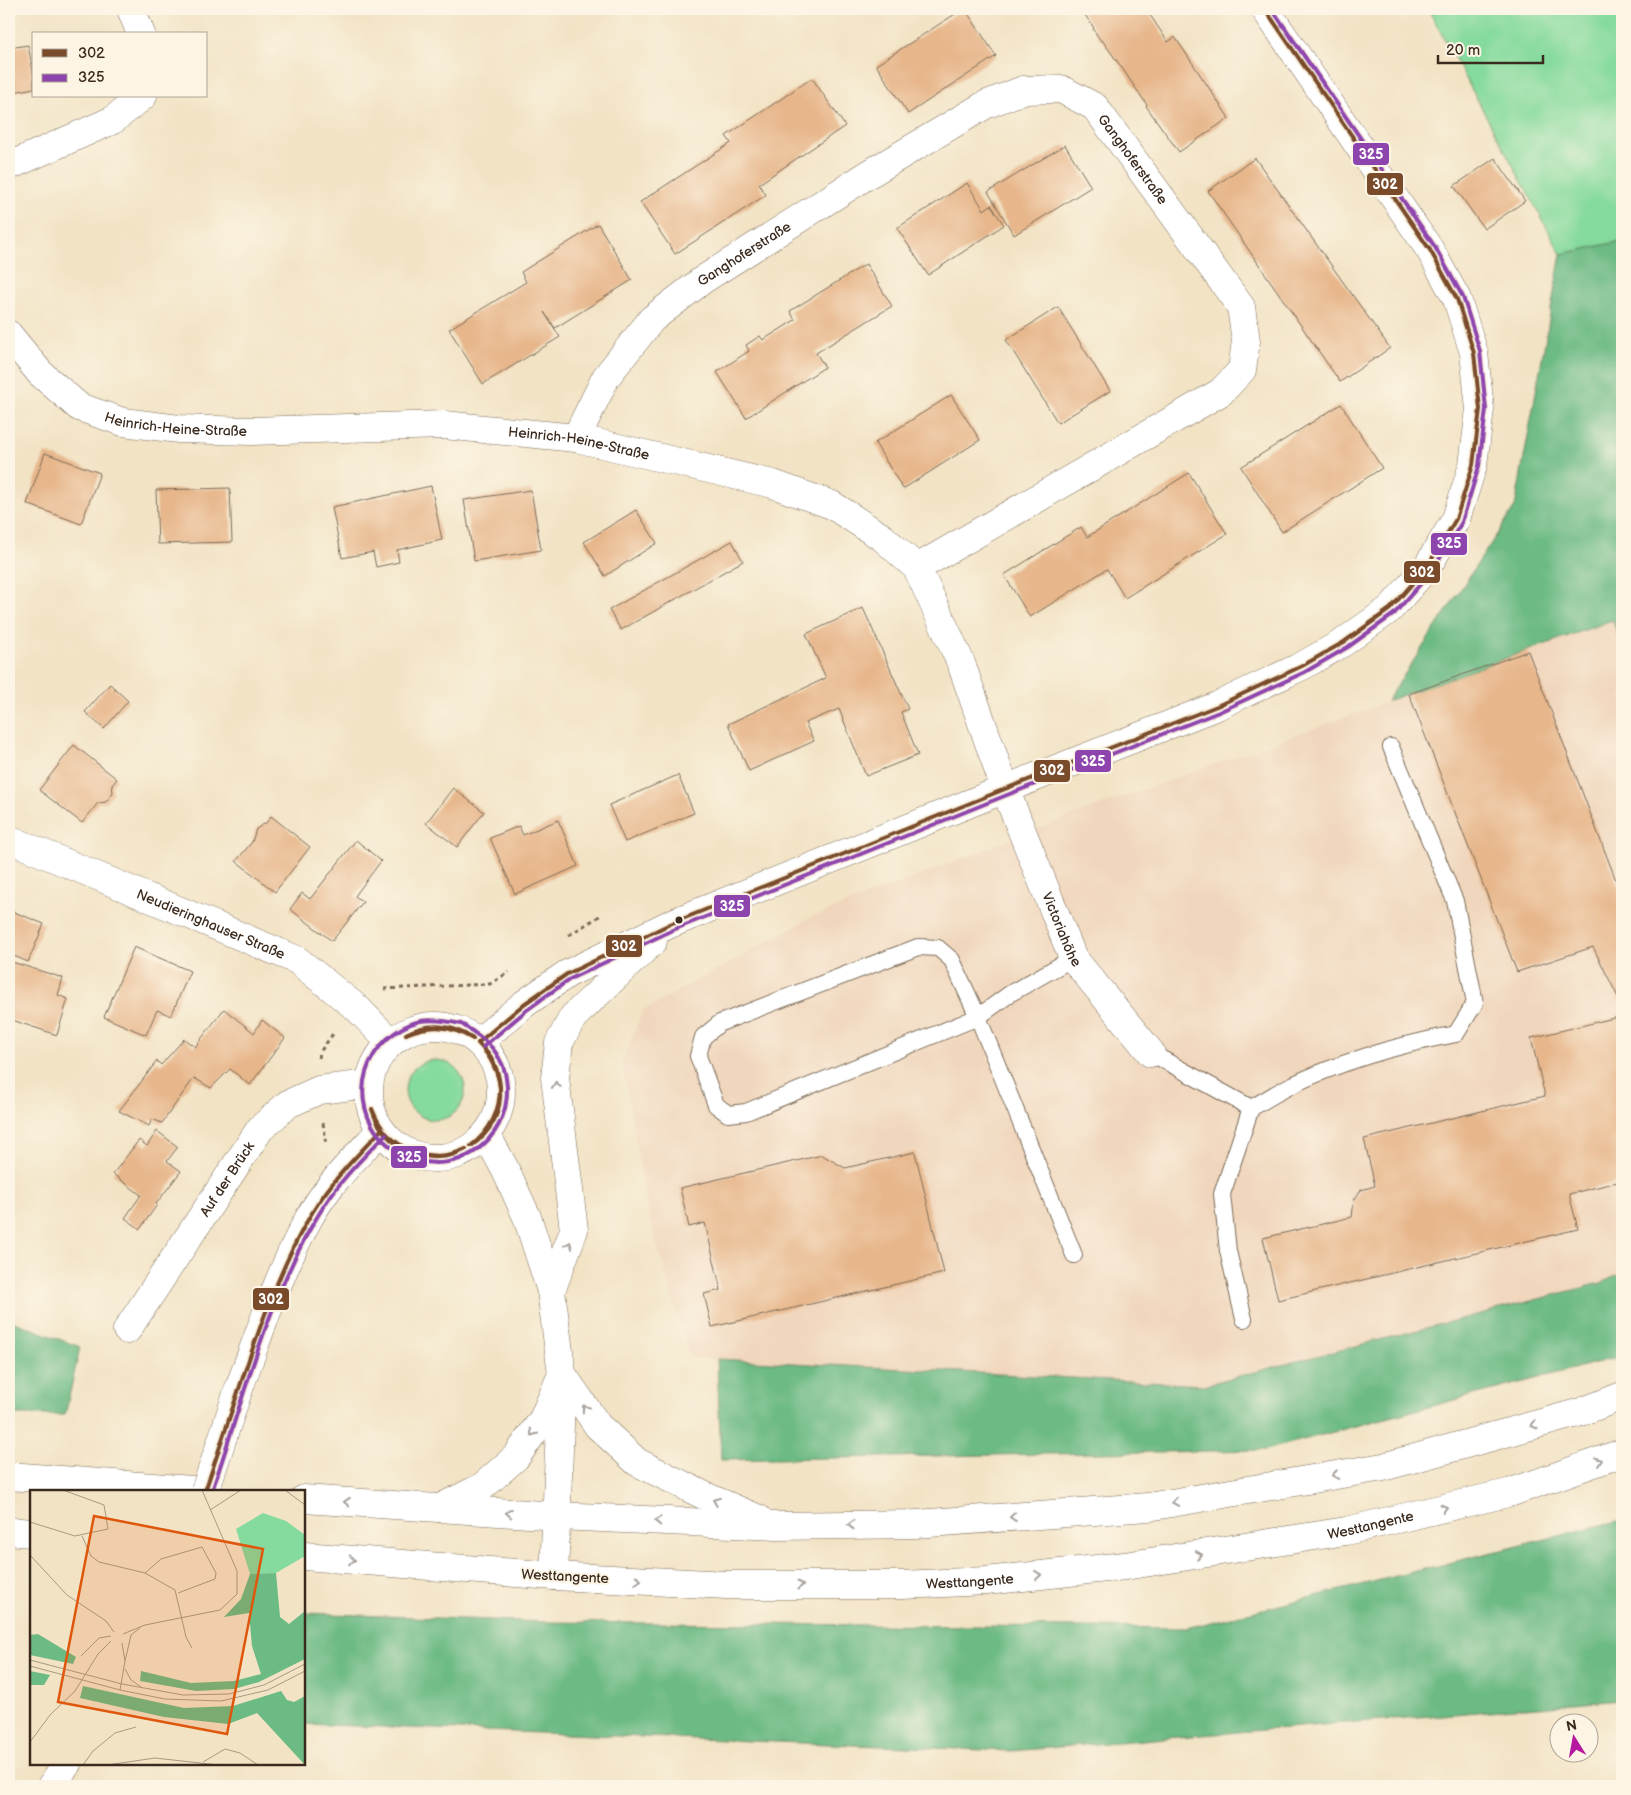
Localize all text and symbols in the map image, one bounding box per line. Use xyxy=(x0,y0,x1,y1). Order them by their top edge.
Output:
legend xyxy=(32,32,208,98)
scale bar xyxy=(1438,32,1544,64)
text: 20 m xyxy=(1446,41,1480,60)
text: 302 xyxy=(78,44,105,63)
text: 325 xyxy=(78,68,105,87)
street label: Ganghoferstraße xyxy=(1094,111,1171,208)
line badge: 325 xyxy=(1352,142,1390,166)
text: 325 xyxy=(1359,146,1383,163)
line badge: 302 xyxy=(1366,172,1404,196)
text: 302 xyxy=(1372,176,1398,193)
street label: Ganghoferstraße xyxy=(694,218,794,290)
street label: Heinrich-Heine-Straße xyxy=(102,408,247,440)
street label: Heinrich-Heine-Straße xyxy=(507,423,651,464)
line badge: 325 xyxy=(1430,532,1468,556)
text: 325 xyxy=(1437,535,1461,552)
line badge: 302 xyxy=(1403,560,1441,584)
text: 302 xyxy=(1409,564,1435,581)
line badge: 325 xyxy=(1074,749,1112,773)
text: 325 xyxy=(1081,753,1105,770)
line badge: 302 xyxy=(1033,759,1071,783)
text: 302 xyxy=(1039,762,1065,779)
street label: Neudieringhauser Straße xyxy=(134,886,288,963)
street label: Victoriahöhe xyxy=(1038,890,1085,971)
line badge: 325 xyxy=(713,894,751,918)
text: 325 xyxy=(720,898,744,915)
unlabelled marker xyxy=(674,915,684,925)
line badge: 302 xyxy=(605,934,643,958)
text: 302 xyxy=(611,938,637,955)
one-way arrow xyxy=(551,1080,562,1088)
street label: Auf der Brück xyxy=(196,1139,258,1220)
line badge: 325 xyxy=(390,1145,428,1169)
text: 325 xyxy=(397,1149,421,1166)
one-way arrow xyxy=(563,1241,573,1250)
line badge: 302 xyxy=(252,1287,290,1311)
text: 302 xyxy=(258,1291,284,1308)
one-way arrow xyxy=(582,1405,592,1414)
one-way arrow xyxy=(1530,1419,1539,1430)
one-way arrow xyxy=(530,1427,539,1437)
one-way arrow xyxy=(1595,1457,1603,1467)
one-way arrow xyxy=(1331,1470,1339,1480)
inset map xyxy=(30,1490,305,1765)
one-way arrow xyxy=(712,1496,720,1506)
one-way arrow xyxy=(343,1497,351,1508)
one-way arrow xyxy=(1170,1497,1179,1507)
one-way arrow xyxy=(1440,1503,1449,1514)
street label: Westtangente xyxy=(1326,1507,1415,1543)
one-way arrow xyxy=(505,1508,513,1519)
one-way arrow xyxy=(1009,1511,1017,1522)
one-way arrow xyxy=(654,1515,662,1526)
one-way arrow xyxy=(847,1520,854,1530)
one-way arrow xyxy=(1194,1550,1203,1560)
one-way arrow xyxy=(349,1554,357,1565)
street label: Westtangente xyxy=(521,1566,609,1587)
street label: Westtangente xyxy=(925,1570,1014,1593)
one-way arrow xyxy=(1034,1570,1042,1581)
one-way arrow xyxy=(634,1575,642,1586)
one-way arrow xyxy=(796,1580,804,1590)
north arrow xyxy=(1548,1712,1598,1762)
text: N xyxy=(1565,1716,1578,1735)

